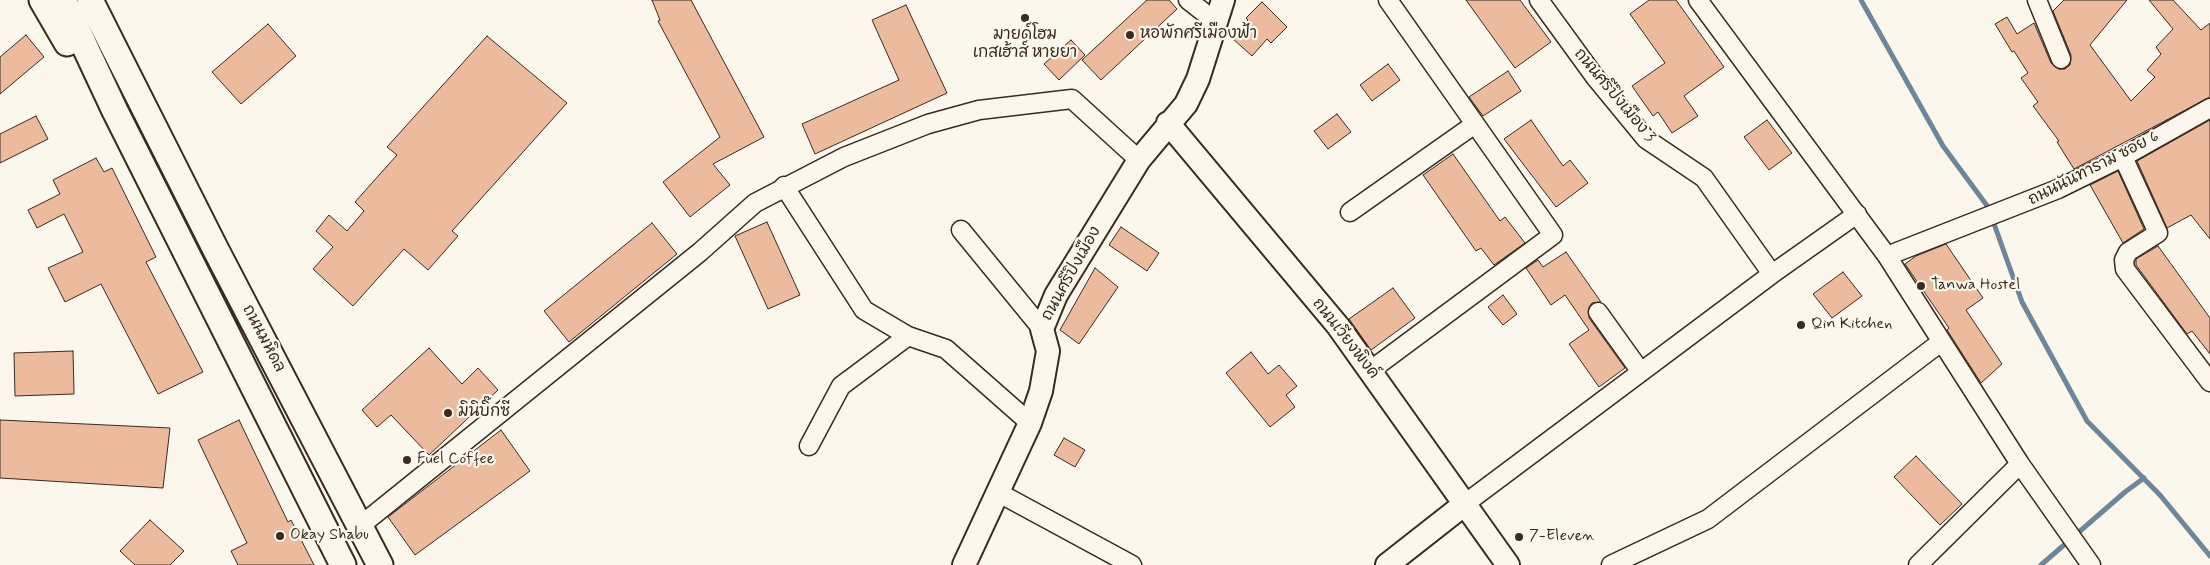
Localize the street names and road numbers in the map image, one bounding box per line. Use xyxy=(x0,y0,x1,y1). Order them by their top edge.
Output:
street label: ถนนศรีปิงเมือง 3 xyxy=(1569,45,1659,147)
street label: ถนนนันทาราม ซอย 6 xyxy=(2025,128,2163,210)
street label: ถนนศรีปิงเมือง xyxy=(1038,223,1106,325)
street label: ถนนเวียงพิงค์ xyxy=(1307,295,1383,383)
street label: ถนนมหิดล xyxy=(237,302,289,376)

